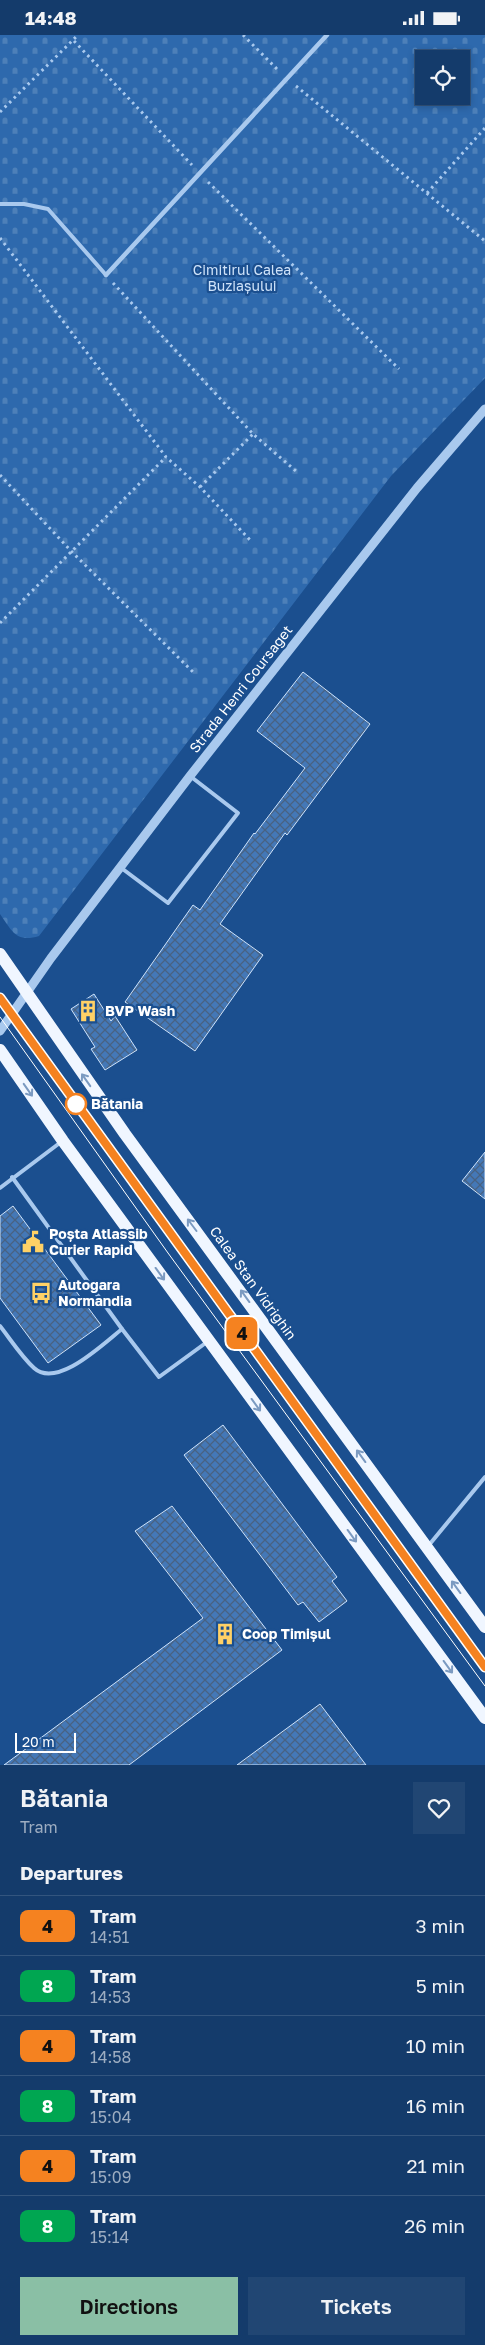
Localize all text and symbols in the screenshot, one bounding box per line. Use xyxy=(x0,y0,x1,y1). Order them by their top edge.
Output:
text: 14:48 xyxy=(25,6,77,29)
map controls xyxy=(415,50,470,105)
button: locate xyxy=(415,50,470,105)
park label: Cimitirul Calea Buziașului xyxy=(193,261,291,294)
street label: Strada Henri Coursaget xyxy=(186,622,296,756)
building icon: BVP Wash xyxy=(75,998,101,1024)
place label: BVP Wash xyxy=(105,1002,175,1019)
one-way arrow xyxy=(81,1073,91,1087)
one-way arrow xyxy=(23,1083,33,1097)
marker: Bătania xyxy=(65,1093,87,1115)
place label: Bătania xyxy=(91,1095,143,1112)
one-way arrow xyxy=(187,1218,197,1232)
street label: Calea Stan Vidrighin xyxy=(207,1223,300,1343)
place label: Poșta Atlassib Curier Rapid xyxy=(49,1225,148,1258)
public building icon: Poșta Atlassib Curier Rapid xyxy=(20,1229,46,1255)
one-way arrow xyxy=(155,1267,165,1281)
place label: Autogara Normandia xyxy=(58,1276,132,1309)
bus stop icon: Autogara Normandia xyxy=(28,1280,54,1306)
one-way arrow xyxy=(240,1289,250,1303)
line badge: 4 xyxy=(226,1317,258,1349)
text: 4 xyxy=(236,1322,248,1344)
one-way arrow xyxy=(251,1398,261,1412)
one-way arrow xyxy=(356,1449,366,1463)
one-way arrow xyxy=(347,1529,357,1543)
one-way arrow xyxy=(451,1581,462,1595)
building icon: Coop Timișul xyxy=(212,1621,238,1647)
place label: Coop Timișul xyxy=(242,1625,331,1642)
one-way arrow xyxy=(443,1660,453,1674)
scale bar xyxy=(15,1730,76,1753)
text: 20 m xyxy=(22,1733,55,1750)
button: heart xyxy=(413,1782,465,1834)
text: Bătania xyxy=(20,1783,108,1812)
text: Tram xyxy=(20,1817,58,1837)
text: Departures xyxy=(20,1861,123,1884)
text: Tram xyxy=(90,1904,136,1927)
text: 3 min xyxy=(416,1914,465,1937)
text: 4 xyxy=(42,1915,53,1937)
text: 14:51 xyxy=(90,1927,129,1947)
text: Tram xyxy=(90,1964,136,1987)
text: 5 min xyxy=(416,1974,465,1997)
text: 8 xyxy=(42,1975,53,1997)
text: 14:53 xyxy=(90,1987,131,2007)
text: Tram xyxy=(90,2024,136,2047)
text: 10 min xyxy=(406,2034,465,2057)
text: 4 xyxy=(42,2035,53,2057)
text: 14:58 xyxy=(90,2047,131,2067)
text: Tram xyxy=(90,2084,136,2107)
text: 16 min xyxy=(406,2094,465,2117)
text: 8 xyxy=(42,2095,53,2117)
text: 15:04 xyxy=(90,2107,132,2127)
text: Tram xyxy=(90,2144,136,2167)
text: 21 min xyxy=(406,2154,465,2177)
text: 4 xyxy=(42,2155,53,2177)
text: 15:09 xyxy=(90,2167,131,2187)
text: Tram xyxy=(90,2204,136,2227)
text: 26 min xyxy=(404,2214,465,2237)
text: 8 xyxy=(42,2215,53,2237)
text: 15:14 xyxy=(90,2227,129,2247)
button: Directions xyxy=(20,2277,238,2335)
button: Tickets xyxy=(248,2277,465,2335)

